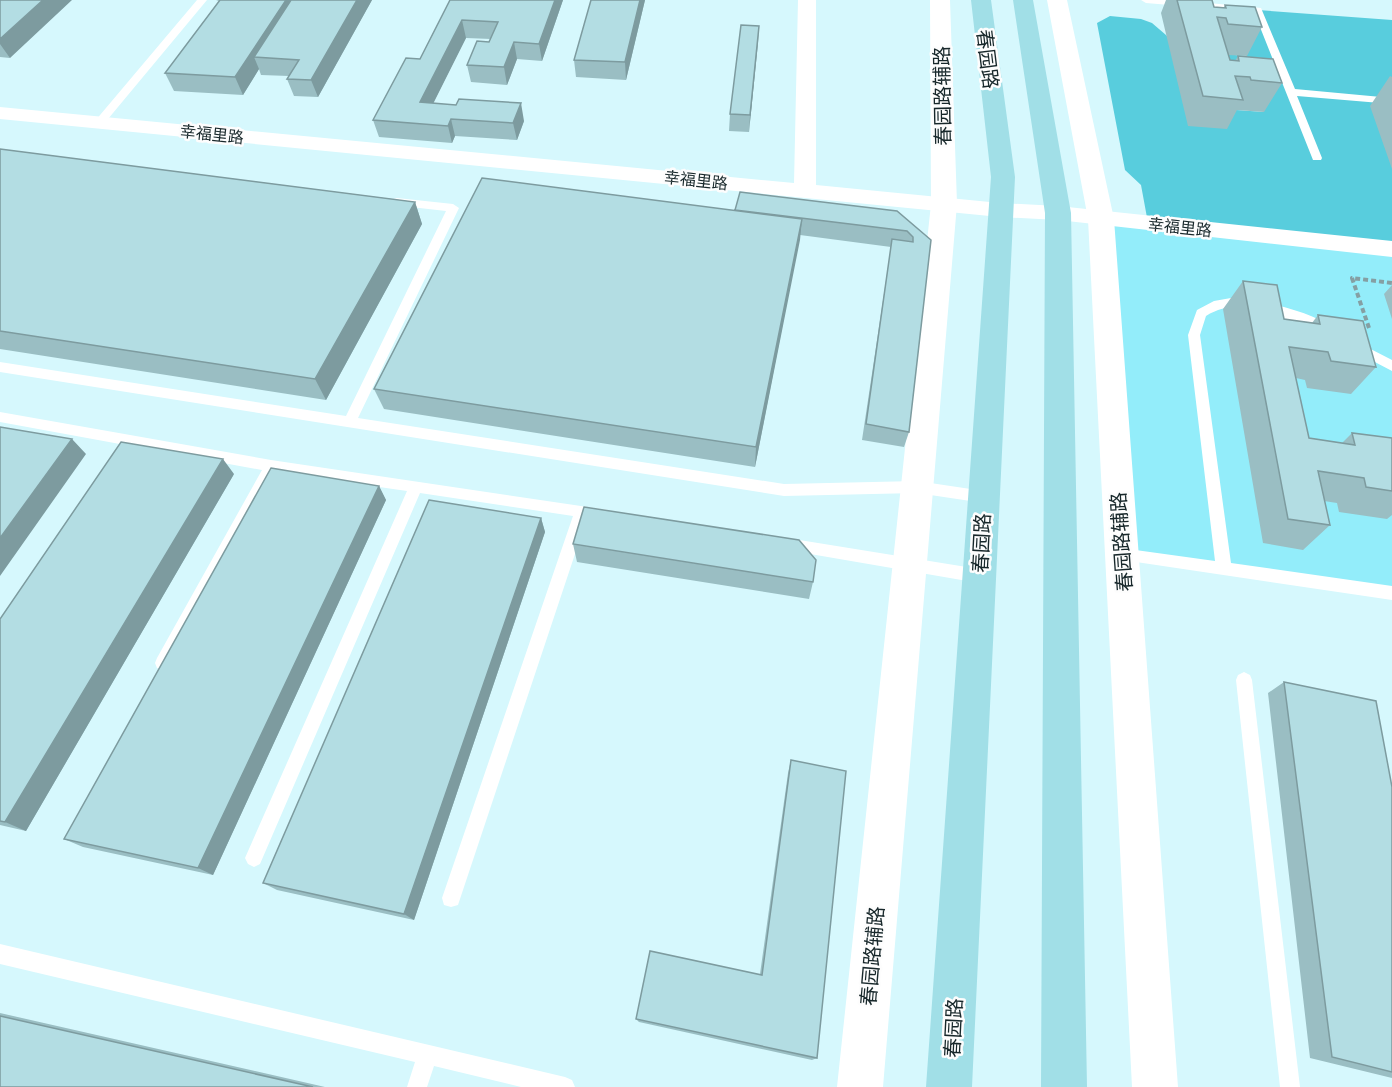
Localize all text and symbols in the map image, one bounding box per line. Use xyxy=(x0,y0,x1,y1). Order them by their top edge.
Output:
street label: 春园路 xyxy=(971,28,1005,90)
street label: 春园路辅路 xyxy=(928,46,956,146)
street label: 幸福里路 xyxy=(179,121,245,147)
street label: 幸福里路 xyxy=(663,167,729,193)
street label: 幸福里路 xyxy=(1147,214,1213,240)
street label: 春园路辅路 xyxy=(1104,491,1138,593)
street label: 春园路 xyxy=(966,512,996,574)
street label: 春园路辅路 xyxy=(854,905,890,1007)
street label: 春园路 xyxy=(938,997,968,1059)

